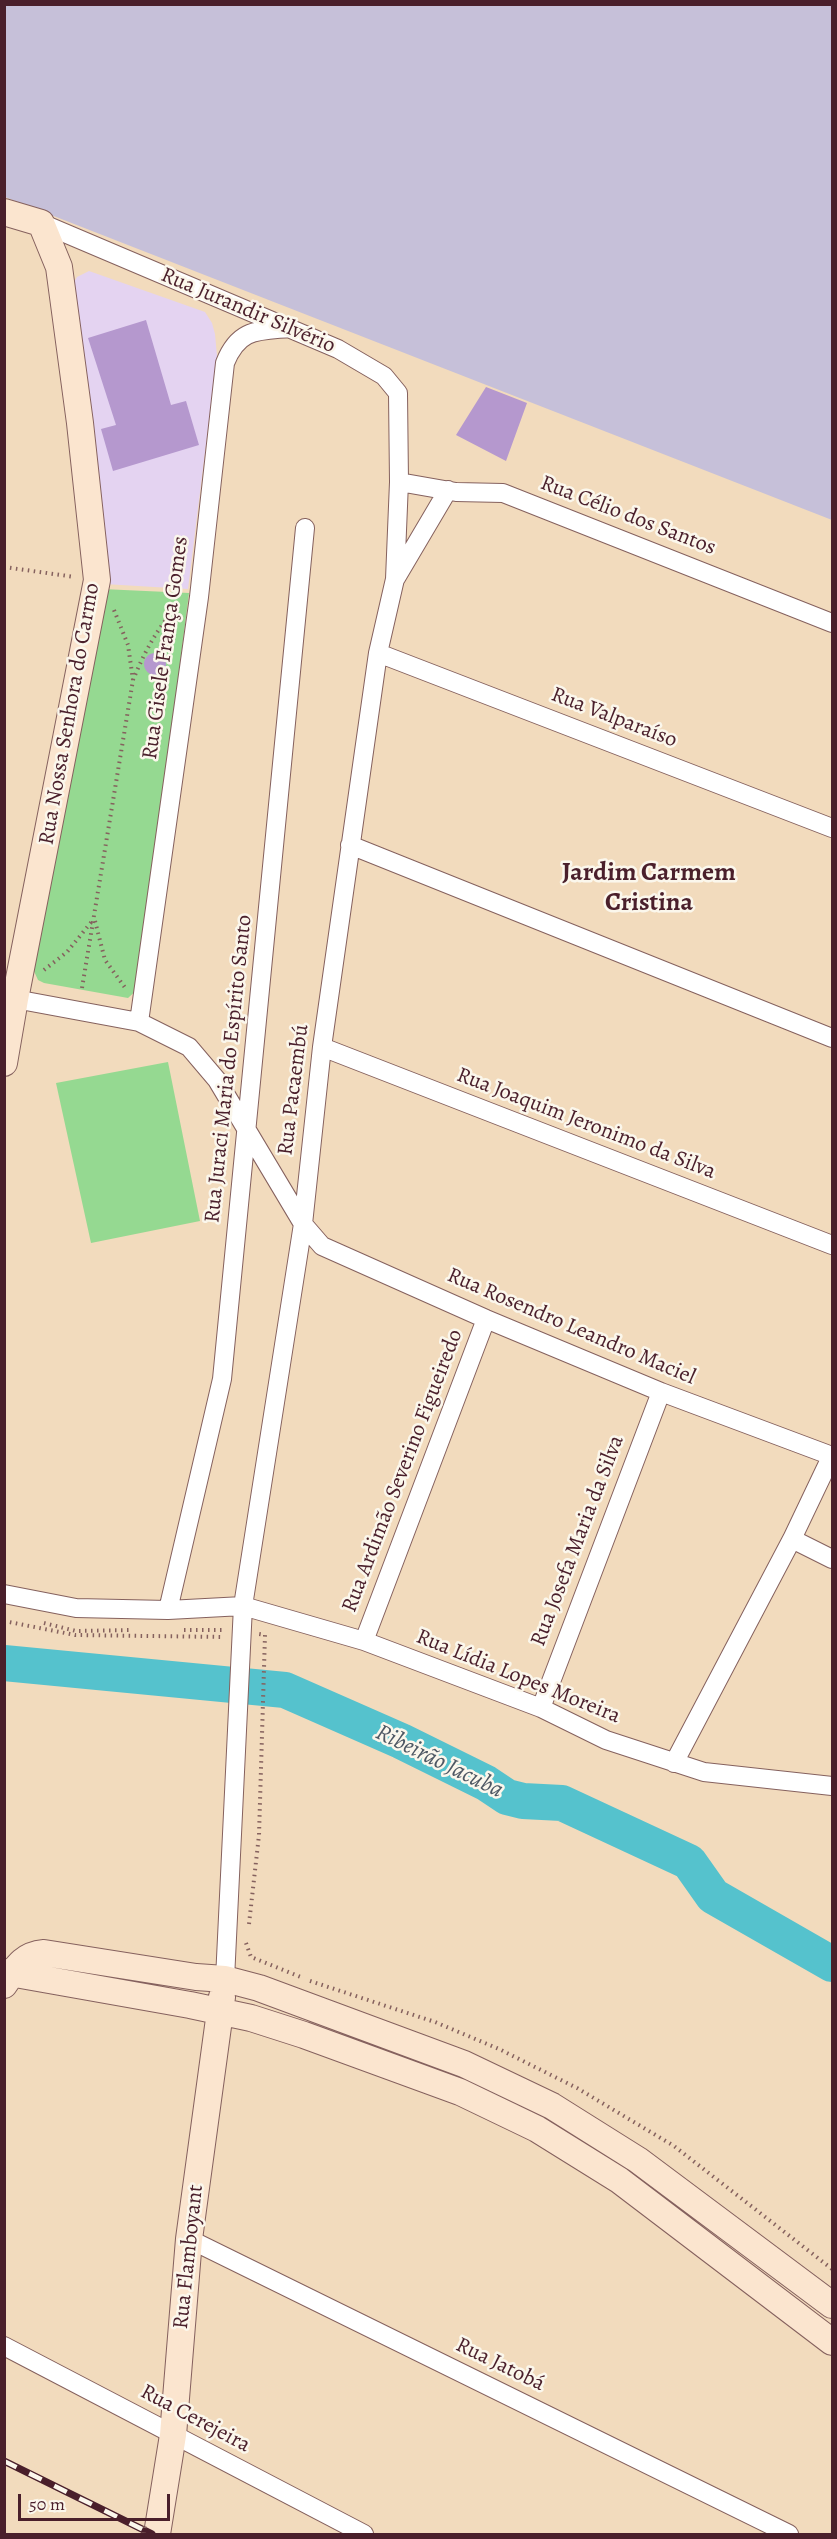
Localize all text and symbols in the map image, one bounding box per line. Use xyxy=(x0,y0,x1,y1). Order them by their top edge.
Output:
street label: Rua Jurandir Silvério xyxy=(157,262,339,360)
street label: Rua Célio dos Santos xyxy=(536,470,720,562)
street label: Rua Gisele França Gomes xyxy=(137,535,195,761)
street label: Rua Nossa Senhora do Carmo xyxy=(34,581,106,847)
street label: Rua Valparaíso xyxy=(547,682,681,754)
district label: Jardim Carmem Cristina xyxy=(562,858,736,920)
street label: Rua Juraci Maria do Espírito Santo xyxy=(200,914,258,1224)
street label: Rua Pacaembú xyxy=(273,1023,315,1157)
street label: Rua Joaquim Jeronimo da Silva xyxy=(453,1062,719,1186)
street label: Rua Rosendro Leandro Maciel xyxy=(443,1263,699,1391)
street label: Rua Ardimão Severino Figueiredo xyxy=(337,1326,469,1616)
street label: Rua Josefa Maria da Silva xyxy=(526,1432,630,1650)
street label: Rua Lídia Lopes Moreira xyxy=(412,1624,624,1730)
water label: Ribeirão Jacuba xyxy=(370,1719,508,1805)
street label: Rua Flamboyant xyxy=(168,2183,210,2331)
street label: Rua Jatobá xyxy=(451,2332,549,2398)
street label: Rua Cerejeira xyxy=(136,2379,254,2459)
scale bar xyxy=(21,2482,172,2520)
text: 50 m xyxy=(29,2492,65,2516)

